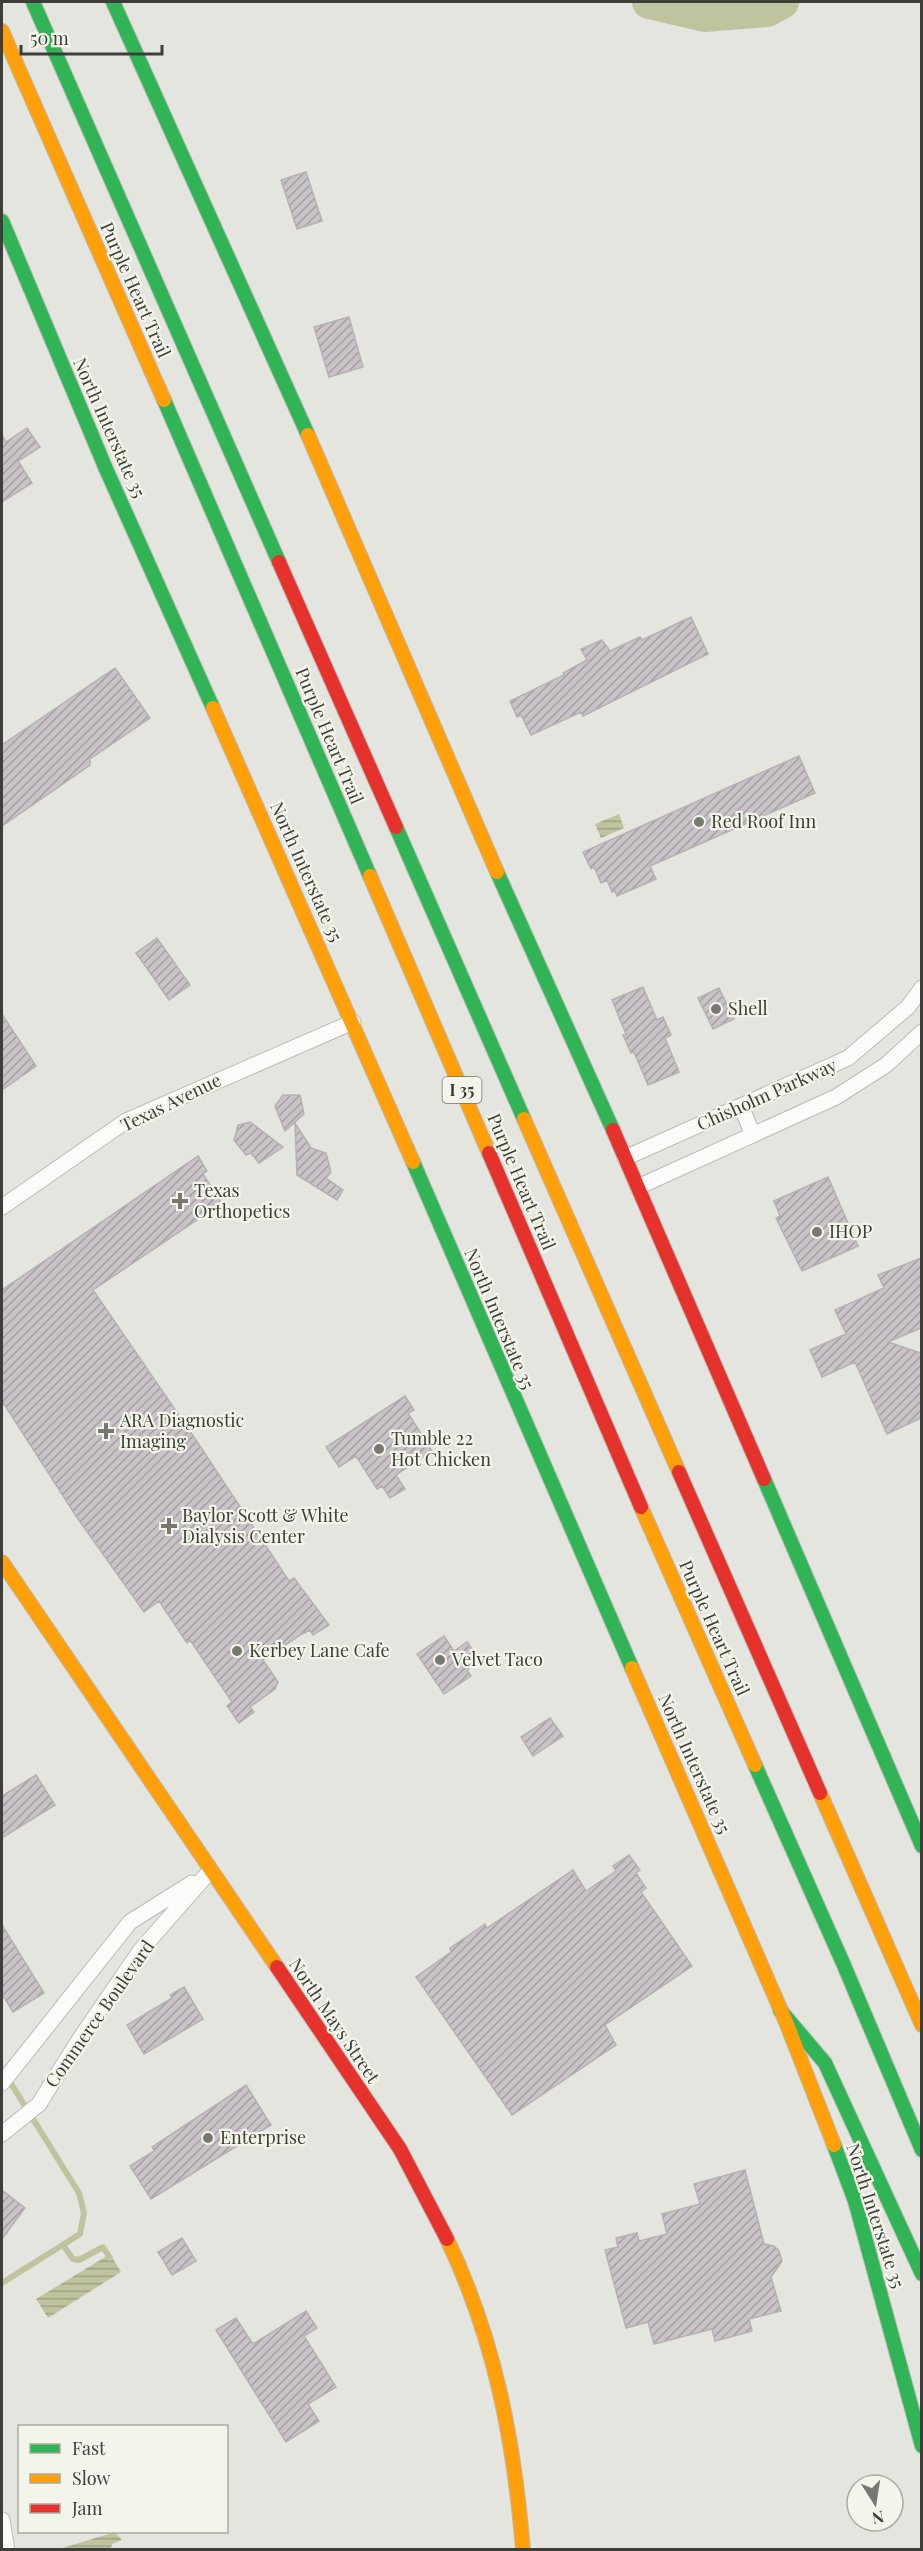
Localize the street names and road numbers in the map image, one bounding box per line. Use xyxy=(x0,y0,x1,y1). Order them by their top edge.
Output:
street label: Purple Heart Trail xyxy=(95,218,177,361)
street label: North Interstate 35 xyxy=(68,354,152,501)
street label: Purple Heart Trail xyxy=(290,664,370,808)
street label: North Interstate 35 xyxy=(265,798,349,945)
street label: Chisholm Parkway xyxy=(693,1052,840,1136)
street label: Texas Avenue xyxy=(116,1067,225,1137)
road number: I 35 xyxy=(442,1077,482,1103)
street label: Purple Heart Trail xyxy=(482,1110,562,1254)
street label: North Interstate 35 xyxy=(459,1244,540,1393)
street label: Purple Heart Trail xyxy=(674,1556,756,1699)
street label: North Interstate 35 xyxy=(653,1690,737,1837)
street label: Commerce Boulevard xyxy=(39,1935,159,2092)
street label: North Mays Street xyxy=(284,1953,386,2088)
street label: North Interstate 35 xyxy=(841,2140,911,2291)

